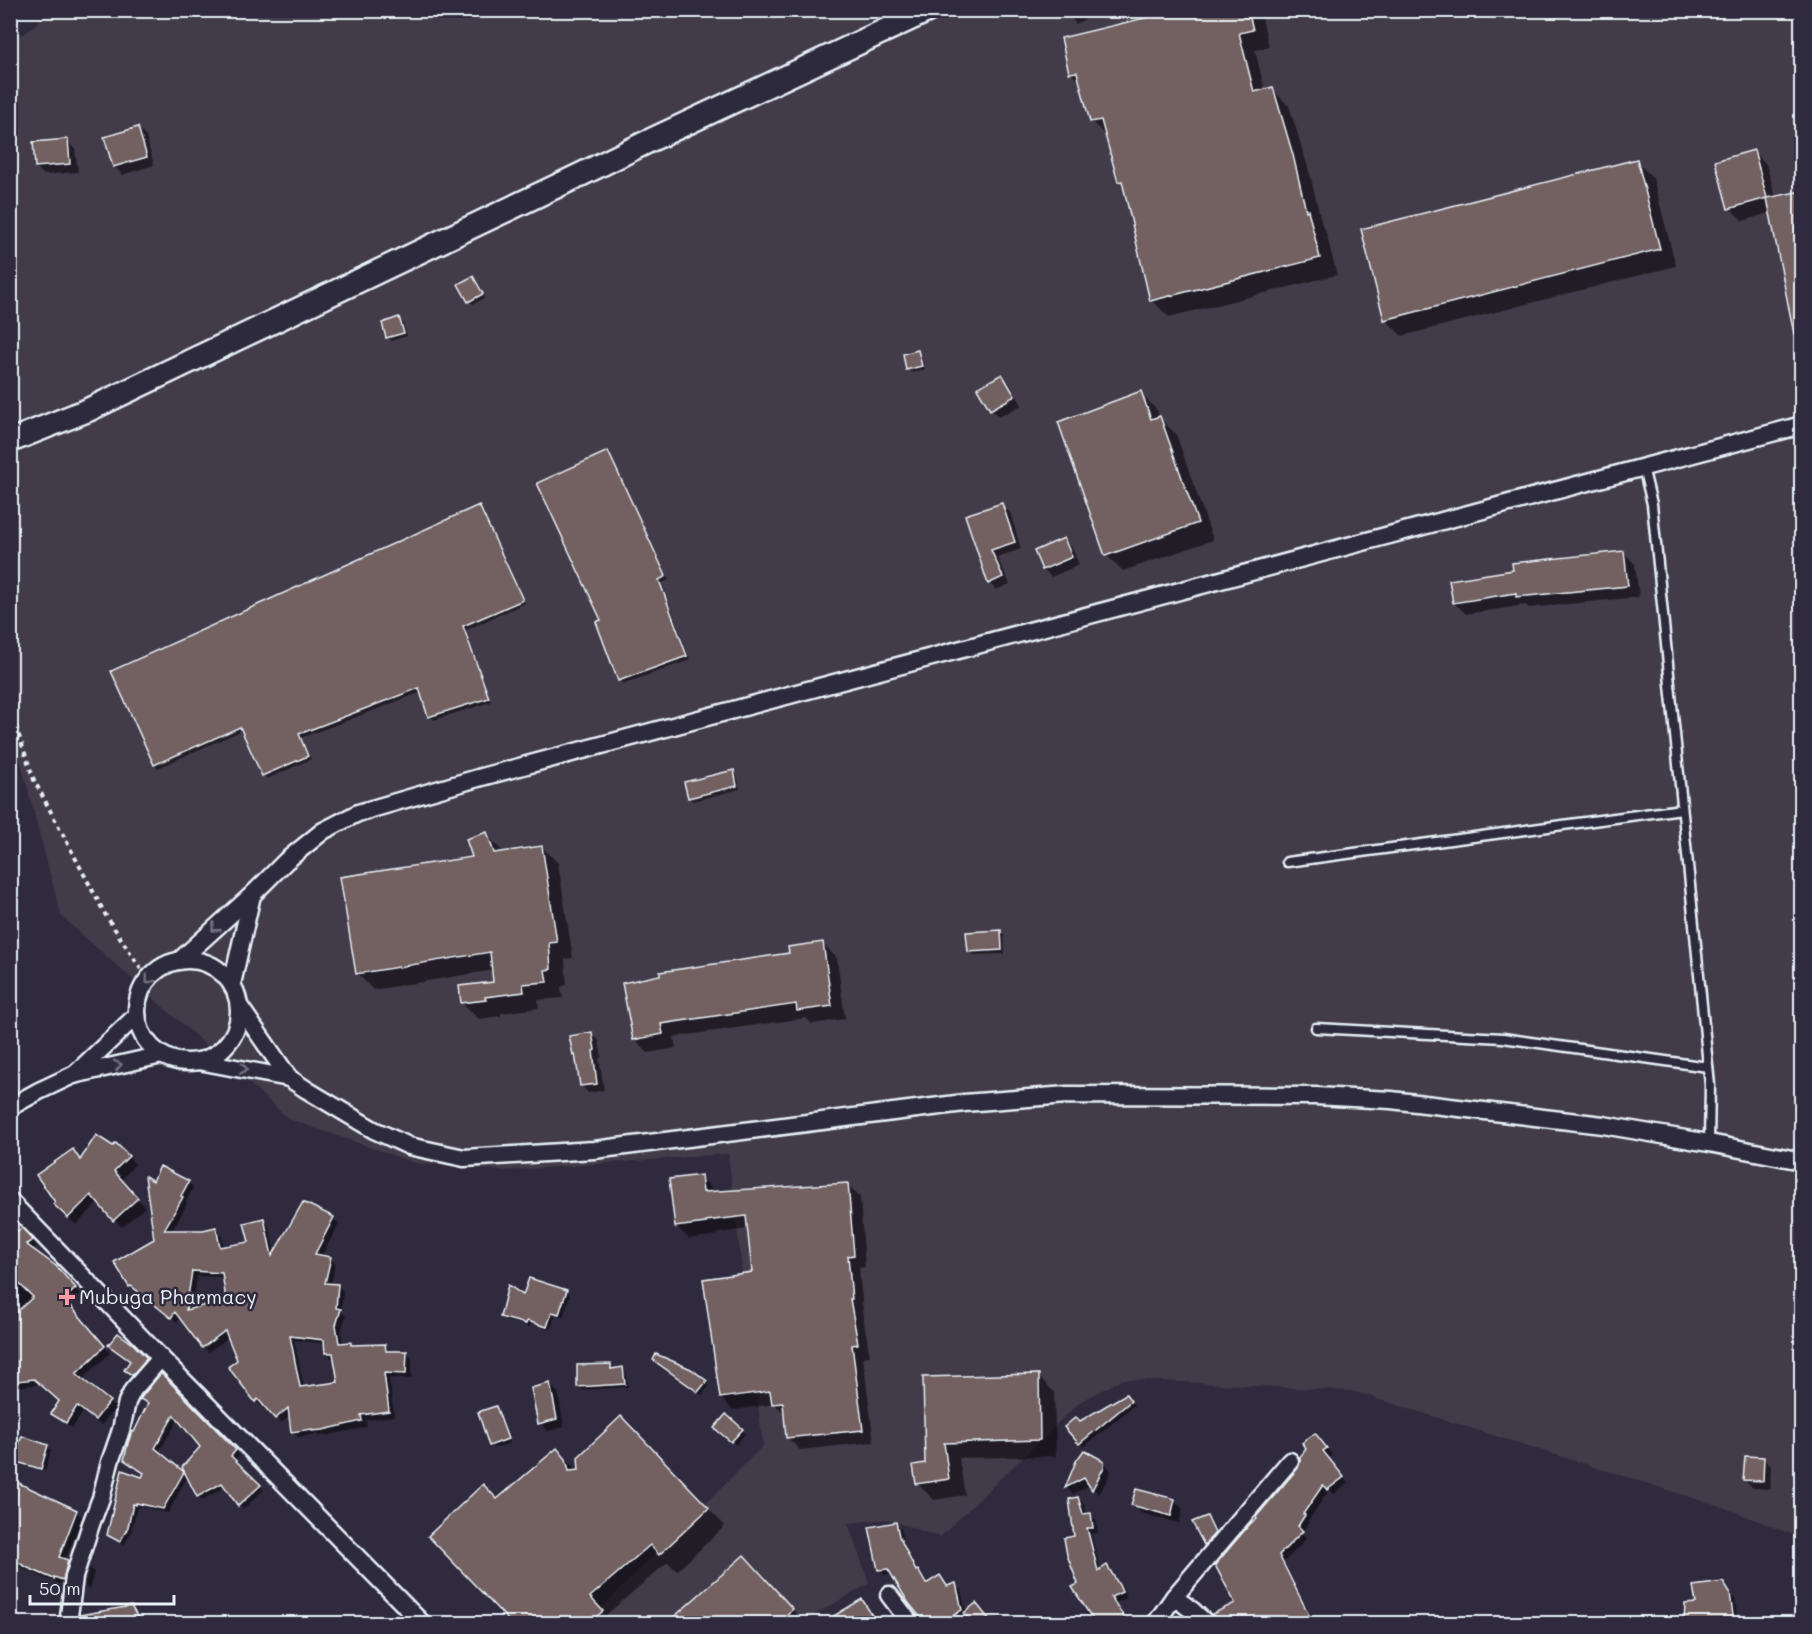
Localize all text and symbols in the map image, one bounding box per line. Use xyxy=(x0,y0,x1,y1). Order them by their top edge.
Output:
one-way arrow xyxy=(211,921,222,932)
one-way arrow xyxy=(146,973,157,984)
one-way arrow xyxy=(112,1059,122,1072)
one-way arrow xyxy=(239,1062,249,1075)
place label: Mubuga Pharmacy xyxy=(79,1283,257,1309)
marker: Mubuga Pharmacy xyxy=(60,1290,74,1304)
scale bar xyxy=(30,1568,174,1606)
text: 50 m xyxy=(39,1576,81,1600)

